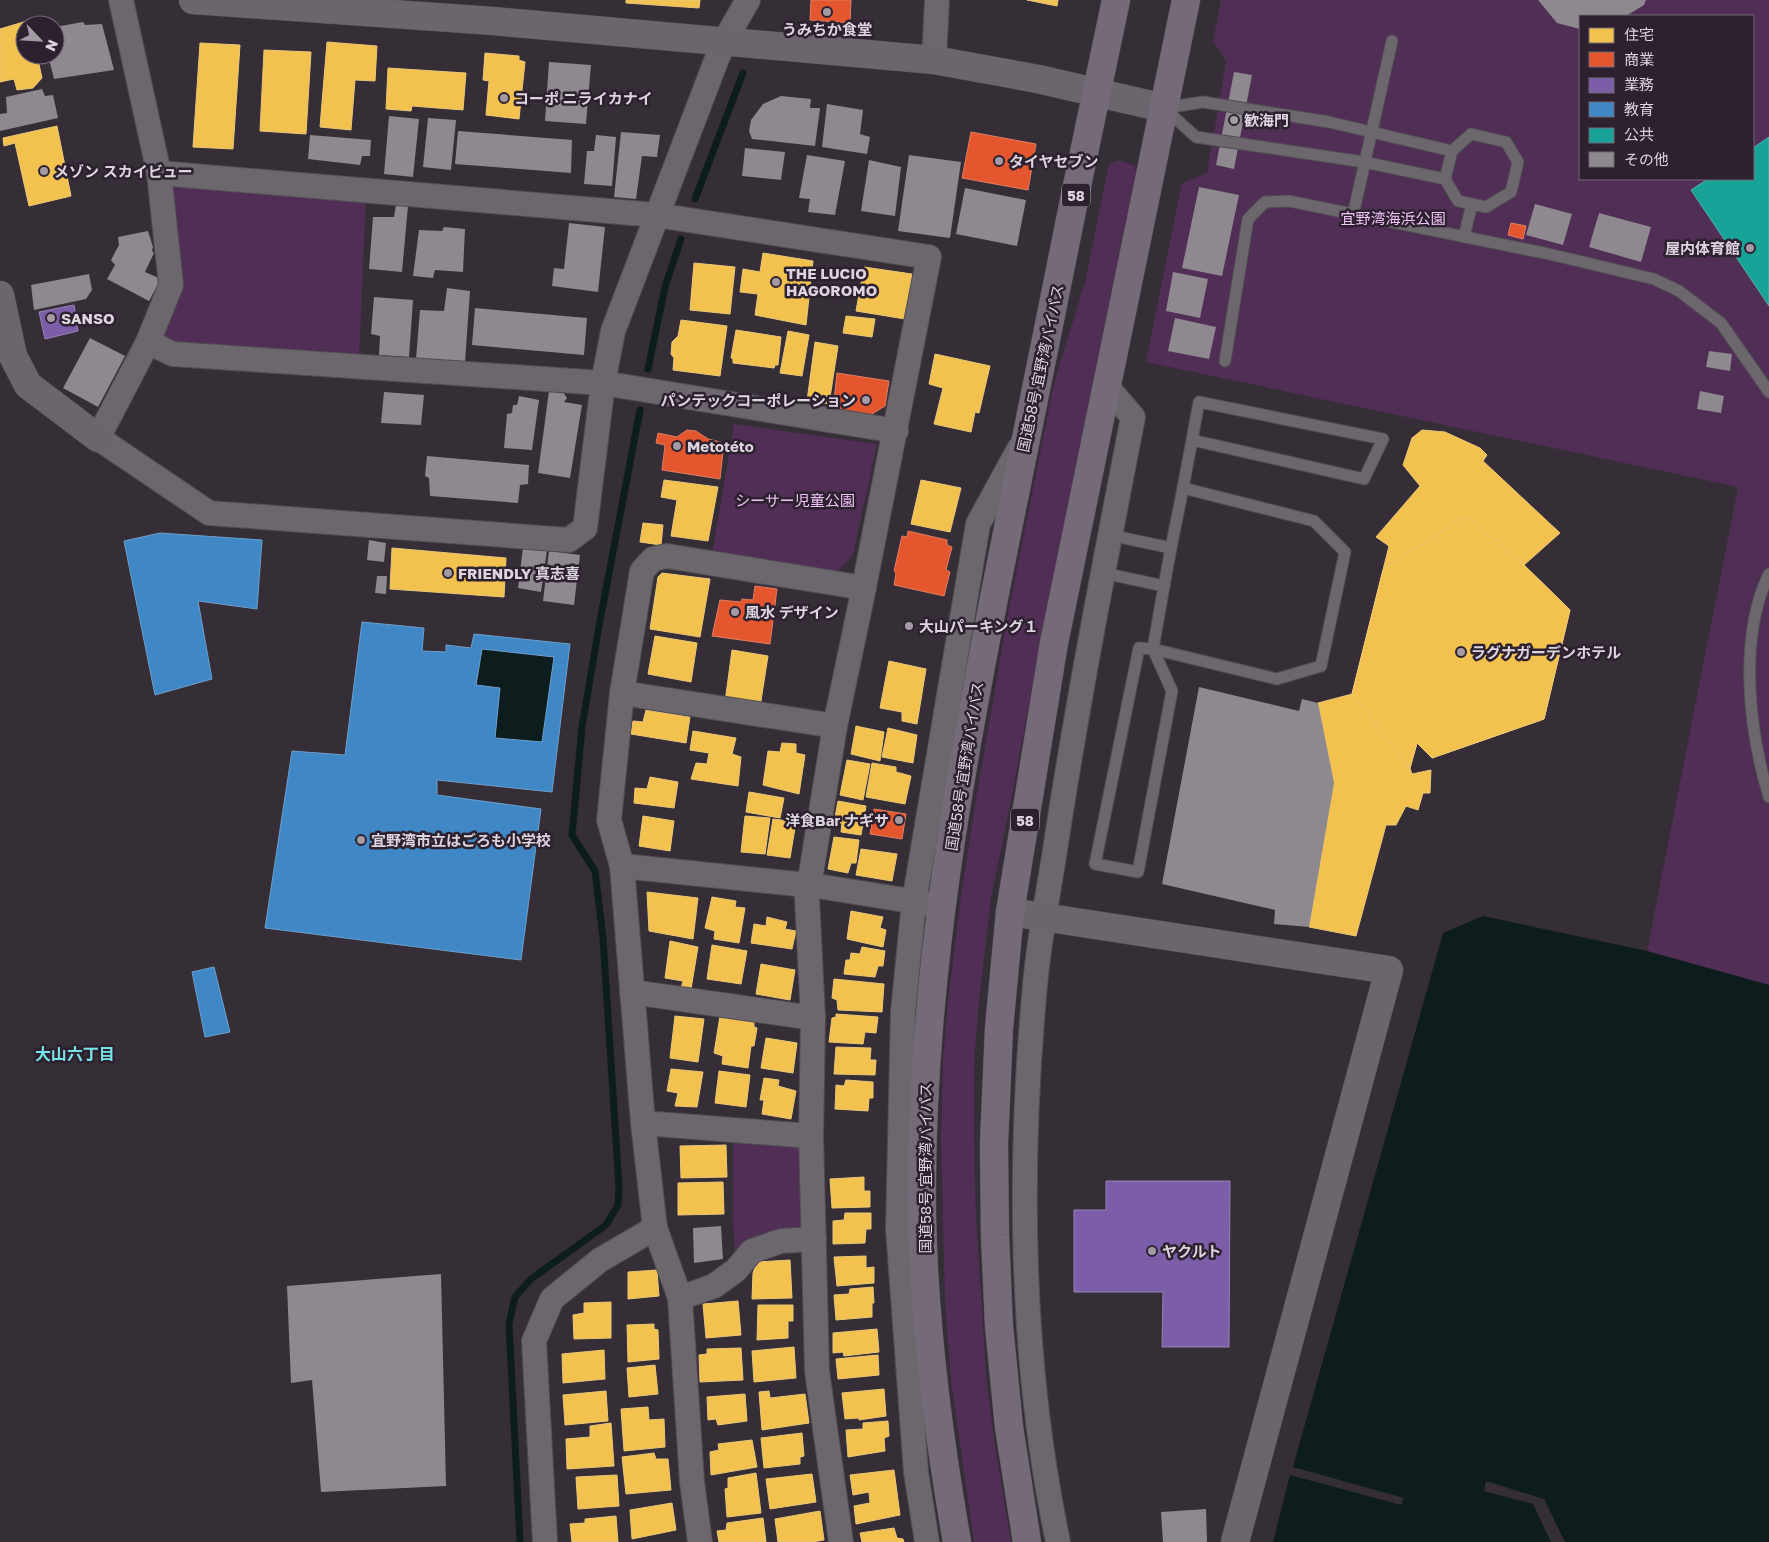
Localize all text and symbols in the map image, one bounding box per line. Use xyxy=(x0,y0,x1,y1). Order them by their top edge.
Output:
marker: うみちか食堂 xyxy=(821,6,833,18)
north arrow xyxy=(15,15,65,65)
legend xyxy=(1579,15,1754,180)
place label: うみちか食堂 xyxy=(782,20,872,38)
text: 住宅 xyxy=(1624,25,1654,43)
text: N xyxy=(42,37,62,54)
text: 商業 xyxy=(1624,50,1654,68)
text: 業務 xyxy=(1624,75,1654,93)
place label: コーポ ニライカナイ xyxy=(514,89,653,107)
marker: コーポ ニライカナイ xyxy=(498,92,510,104)
text: 教育 xyxy=(1624,100,1654,118)
place label: 歓海門 xyxy=(1244,111,1289,129)
marker: 歓海門 xyxy=(1228,114,1240,126)
text: 公共 xyxy=(1624,125,1654,143)
text: その他 xyxy=(1624,150,1669,168)
place label: タイヤセブン xyxy=(1009,152,1099,170)
marker: タイヤセブン xyxy=(993,155,1005,167)
place label: メゾン スカイビュー xyxy=(54,162,193,180)
marker: メゾン スカイビュー xyxy=(38,165,50,177)
road number: 58 xyxy=(1062,184,1090,206)
park label: 宜野湾海浜公園 xyxy=(1340,209,1446,227)
place label: 屋内体育館 xyxy=(1665,239,1740,257)
marker: 屋内体育館 xyxy=(1744,242,1756,254)
place label: THE LUCIO HAGOROMO xyxy=(786,264,877,299)
marker: THE LUCIO HAGOROMO xyxy=(770,276,782,288)
street label: 国道58号 宜野湾バイパス xyxy=(1013,282,1067,454)
place label: SANSO xyxy=(61,309,115,327)
marker: SANSO xyxy=(45,312,57,324)
place label: パンテックコーポレーション xyxy=(661,391,856,409)
marker: パンテックコーポレーション xyxy=(860,394,872,406)
place label: Metotéto xyxy=(687,437,754,455)
marker: Metotéto xyxy=(671,440,683,452)
park label: シーサー児童公園 xyxy=(735,491,855,509)
place label: FRIENDLY 真志喜 xyxy=(458,564,580,582)
marker: FRIENDLY 真志喜 xyxy=(442,567,454,579)
place label: 風水 デザイン xyxy=(745,603,839,621)
marker: 風水 デザイン xyxy=(729,606,741,618)
place label: 大山パーキング１ xyxy=(919,617,1039,635)
marker: 大山パーキング１ xyxy=(903,620,915,632)
place label: ラグナガーデンホテル xyxy=(1471,643,1621,661)
marker: ラグナガーデンホテル xyxy=(1455,646,1467,658)
street label: 国道58号 宜野湾バイパス xyxy=(942,680,986,852)
road number: 58 xyxy=(1011,808,1039,832)
place label: 洋食Bar ナギサ xyxy=(785,811,889,829)
marker: 洋食Bar ナギサ xyxy=(893,814,905,826)
place label: 宜野湾市立はごろも小学校 xyxy=(371,831,551,849)
marker: 宜野湾市立はごろも小学校 xyxy=(355,834,367,846)
district label: 大山六丁目 xyxy=(35,1044,115,1064)
street label: 国道58号 宜野湾バイパス xyxy=(916,1082,934,1254)
place label: ヤクルト xyxy=(1162,1242,1222,1260)
marker: ヤクルト xyxy=(1146,1245,1158,1257)

